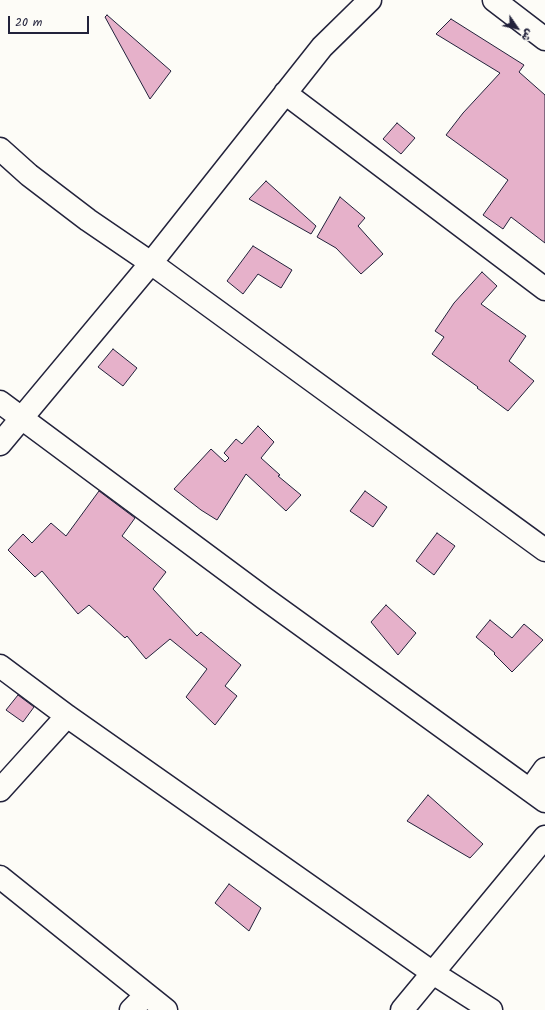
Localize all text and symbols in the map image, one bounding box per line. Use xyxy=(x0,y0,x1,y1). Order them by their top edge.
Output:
scale bar xyxy=(10,8,91,34)
north arrow xyxy=(497,8,537,48)
text: 20 m xyxy=(15,13,42,32)
text: ش xyxy=(516,25,538,45)

